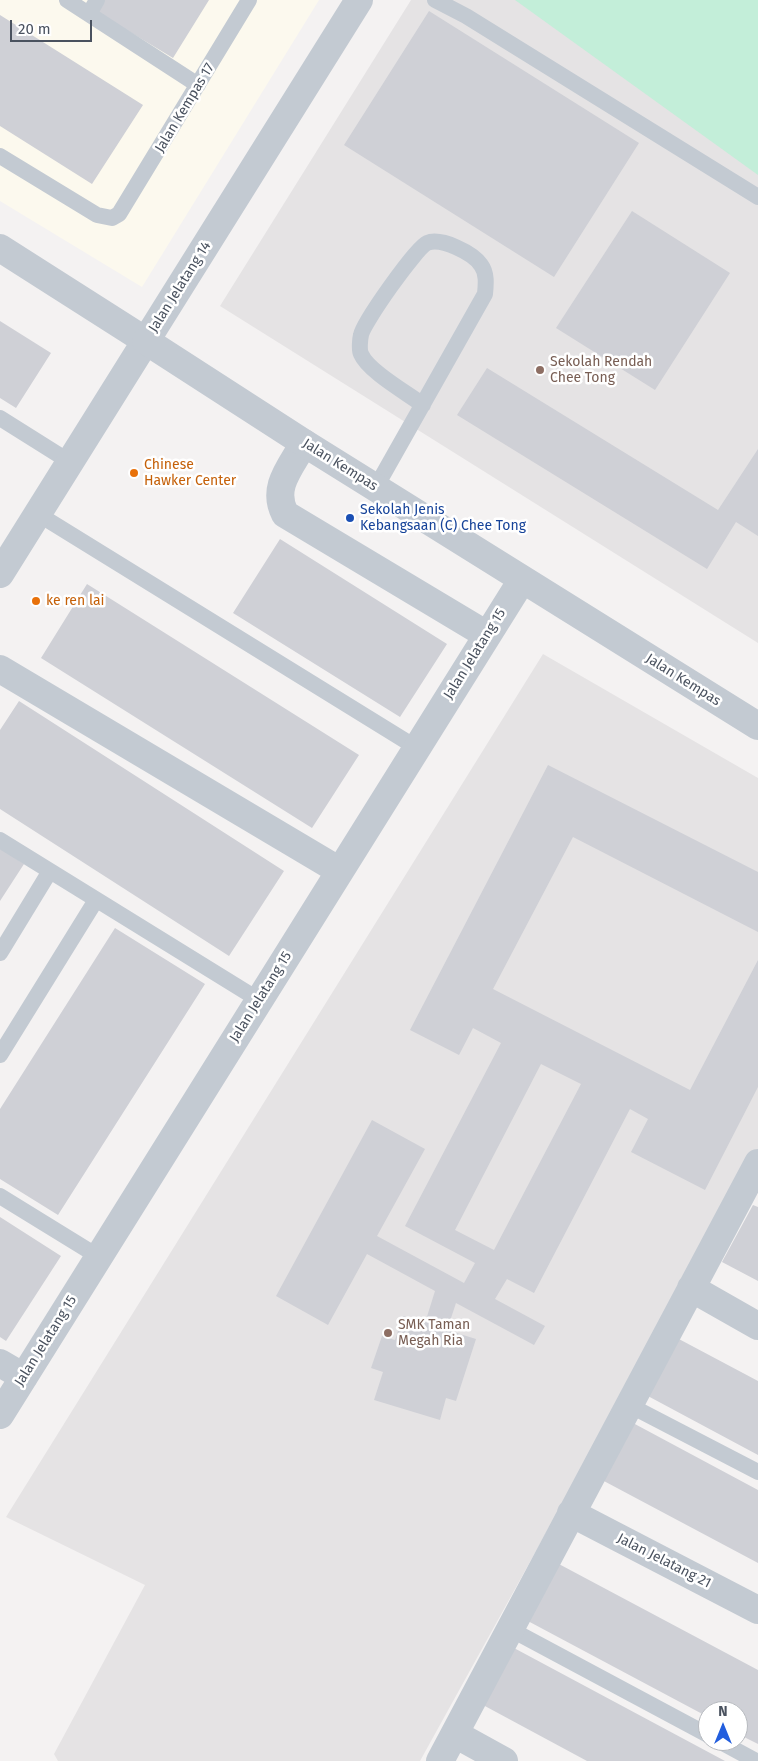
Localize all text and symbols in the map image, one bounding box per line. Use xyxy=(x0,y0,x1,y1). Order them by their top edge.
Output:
scale bar xyxy=(12,10,95,42)
text: 20 m xyxy=(18,20,51,38)
street label: Jalan Kempas 17 xyxy=(152,60,218,156)
street label: Jalan Jelatang 14 xyxy=(145,238,215,336)
place label: Sekolah Rendah Chee Tong xyxy=(550,354,652,387)
marker: Sekolah Rendah Chee Tong xyxy=(534,364,546,376)
street label: Jalan Kempas xyxy=(299,435,381,495)
place label: Chinese Hawker Center xyxy=(144,457,236,490)
marker: Chinese Hawker Center xyxy=(128,467,140,479)
place label: Sekolah Jenis Kebangsaan (C) Chee Tong xyxy=(360,502,526,534)
marker: Sekolah Jenis Kebangsaan (C) Chee Tong xyxy=(344,512,356,524)
place label: ke ren lai xyxy=(46,593,105,609)
marker: ke ren lai xyxy=(30,595,42,607)
street label: Jalan Jelatang 15 xyxy=(440,606,510,702)
street label: Jalan Kempas xyxy=(642,650,724,710)
street label: Jalan Jelatang 15 xyxy=(226,949,296,1045)
street label: Jalan Jelatang 15 xyxy=(11,1293,81,1389)
place label: SMK Taman Megah Ria xyxy=(398,1317,470,1350)
marker: SMK Taman Megah Ria xyxy=(382,1327,394,1339)
street label: Jalan Jelatang 21 xyxy=(614,1530,714,1592)
north arrow xyxy=(698,1701,748,1751)
text: N xyxy=(718,1703,728,1720)

